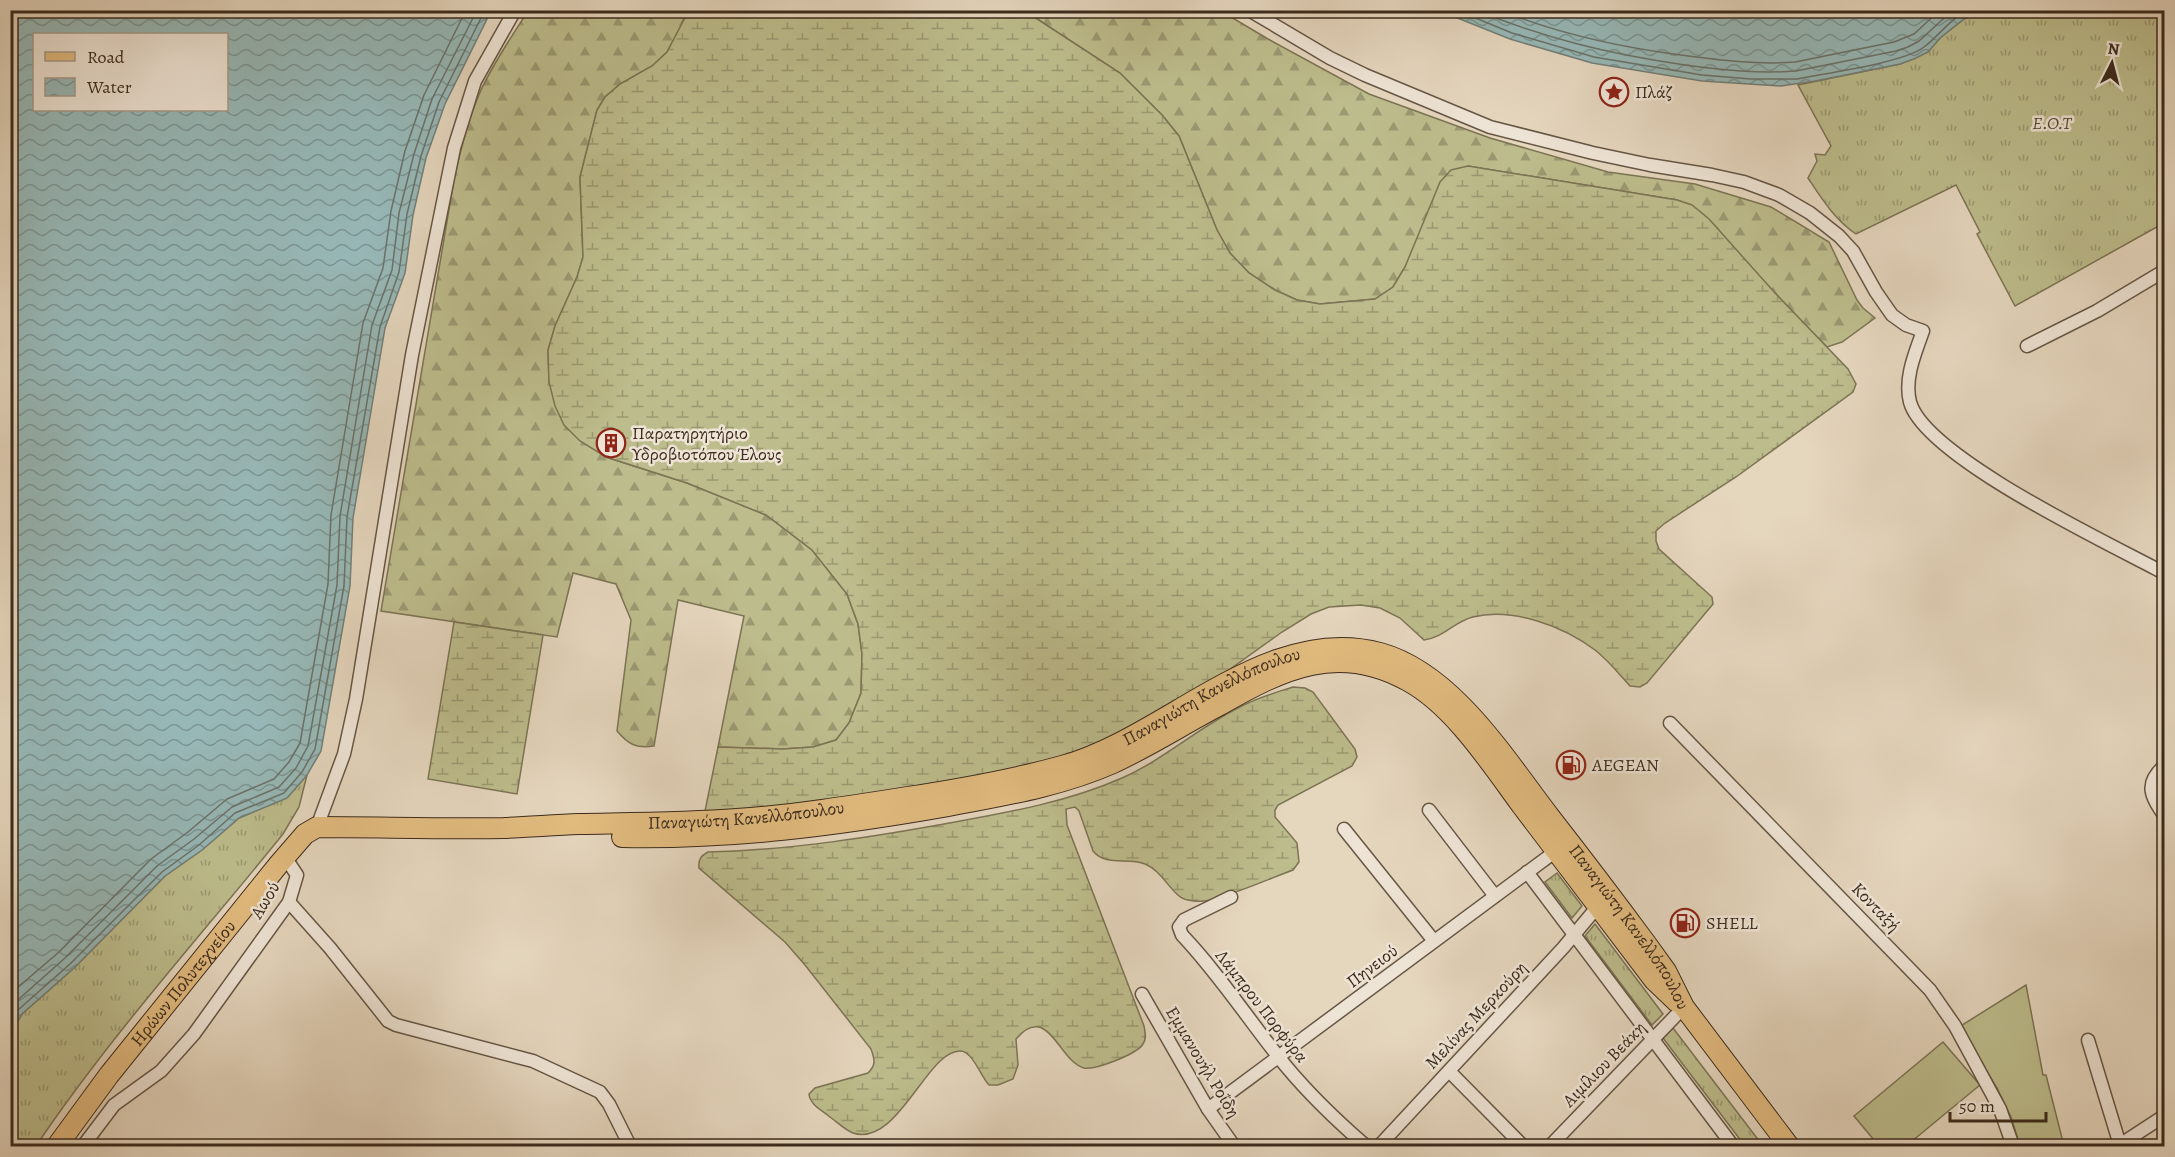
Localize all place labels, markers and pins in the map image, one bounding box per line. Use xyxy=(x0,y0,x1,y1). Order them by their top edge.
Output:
place icon: Πλάζ xyxy=(1598,76,1630,108)
place label: Πλάζ xyxy=(1635,80,1673,104)
place label: Παρατηρητήριο Υδροβιοτόπου Έλους xyxy=(631,421,782,466)
building icon: Παρατηρητήριο Υδροβιοτόπου Έλους xyxy=(595,427,627,459)
fuel station icon: AEGEAN xyxy=(1555,749,1587,781)
place label: AEGEAN xyxy=(1591,753,1659,777)
fuel station icon: SHELL xyxy=(1669,907,1701,939)
place label: SHELL xyxy=(1706,911,1759,935)

